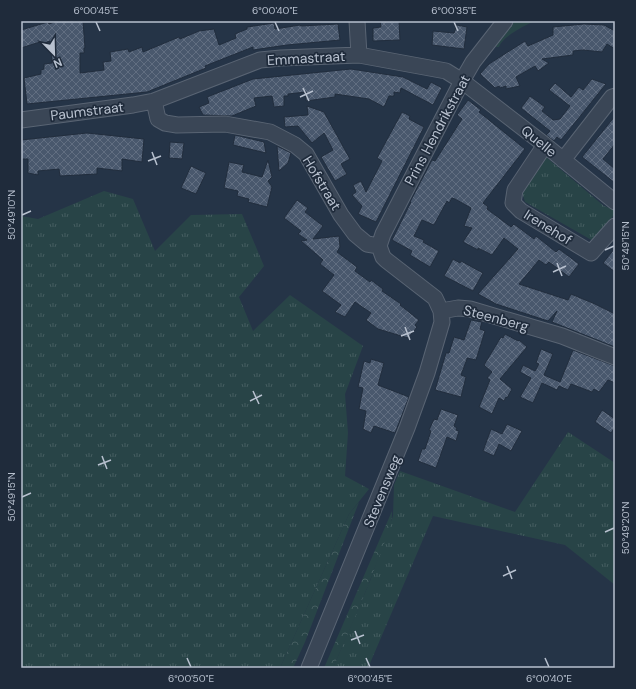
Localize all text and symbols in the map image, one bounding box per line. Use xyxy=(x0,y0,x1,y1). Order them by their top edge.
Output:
text: 6°00'45"E xyxy=(73,4,119,17)
text: 6°00'40"E xyxy=(252,4,298,17)
text: 6°00'35"E xyxy=(431,4,477,17)
north arrow xyxy=(34,34,74,74)
street label: Emmastraat xyxy=(266,47,346,69)
text: N xyxy=(51,55,64,71)
street label: Prins Hendrikstraat xyxy=(400,72,474,188)
street label: Paumstraat xyxy=(49,98,125,124)
street label: Quelle xyxy=(517,121,561,161)
street label: Hofstraat xyxy=(299,153,345,213)
text: 50°49'10"N xyxy=(5,190,18,240)
street label: Irenehof xyxy=(521,205,576,249)
text: 50°49'15"N xyxy=(619,221,632,271)
street label: Steenberg xyxy=(461,301,531,335)
street label: Stevensweg xyxy=(359,452,405,530)
text: 50°49'15"N xyxy=(5,472,18,522)
text: 50°49'20"N xyxy=(619,502,632,554)
text: 6°00'50"E xyxy=(168,672,214,685)
text: 6°00'45"E xyxy=(347,672,393,685)
text: 6°00'40"E xyxy=(526,672,572,685)

